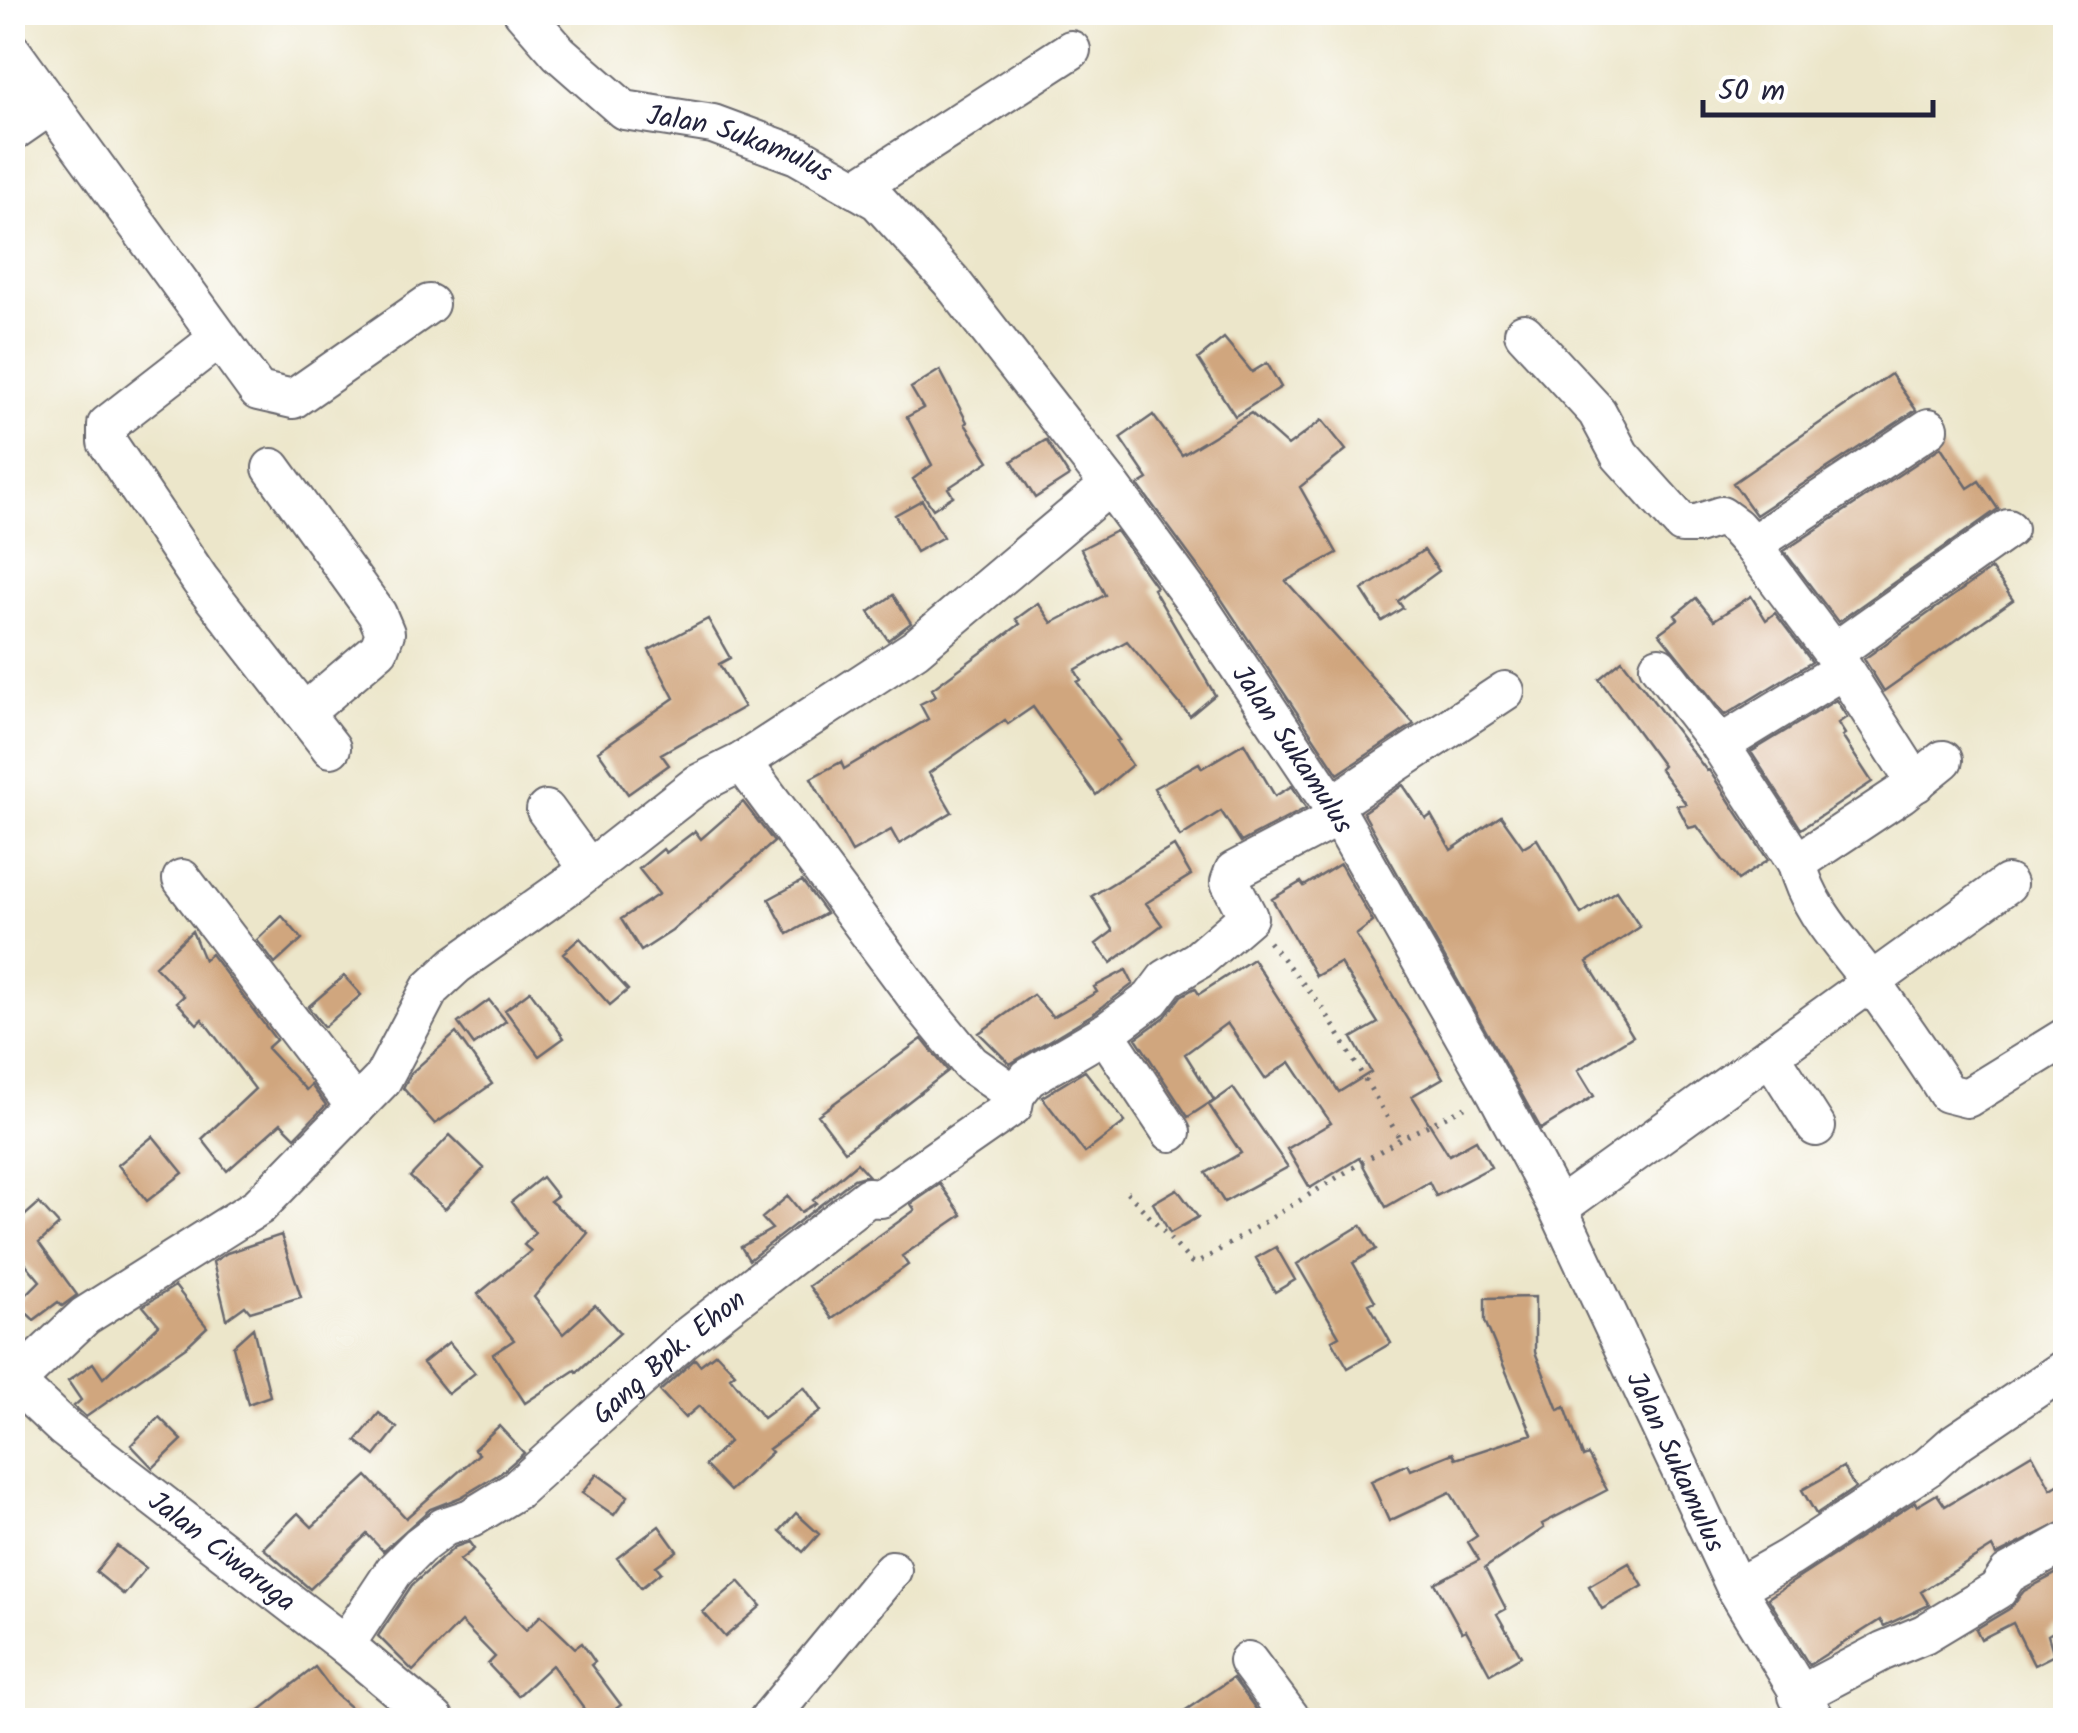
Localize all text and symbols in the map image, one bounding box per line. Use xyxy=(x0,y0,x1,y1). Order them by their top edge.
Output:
scale bar xyxy=(1703,55,1933,117)
text: 50 m xyxy=(1718,68,1785,116)
street label: Jalan Sukamulus xyxy=(643,94,841,196)
street label: Jalan Sukamulus xyxy=(1219,656,1364,843)
street label: Gang Bpk. Ehon xyxy=(583,1279,757,1437)
street label: Jalan Sukamulus xyxy=(1613,1364,1736,1560)
street label: Jalan Ciwaruga xyxy=(137,1481,305,1624)

